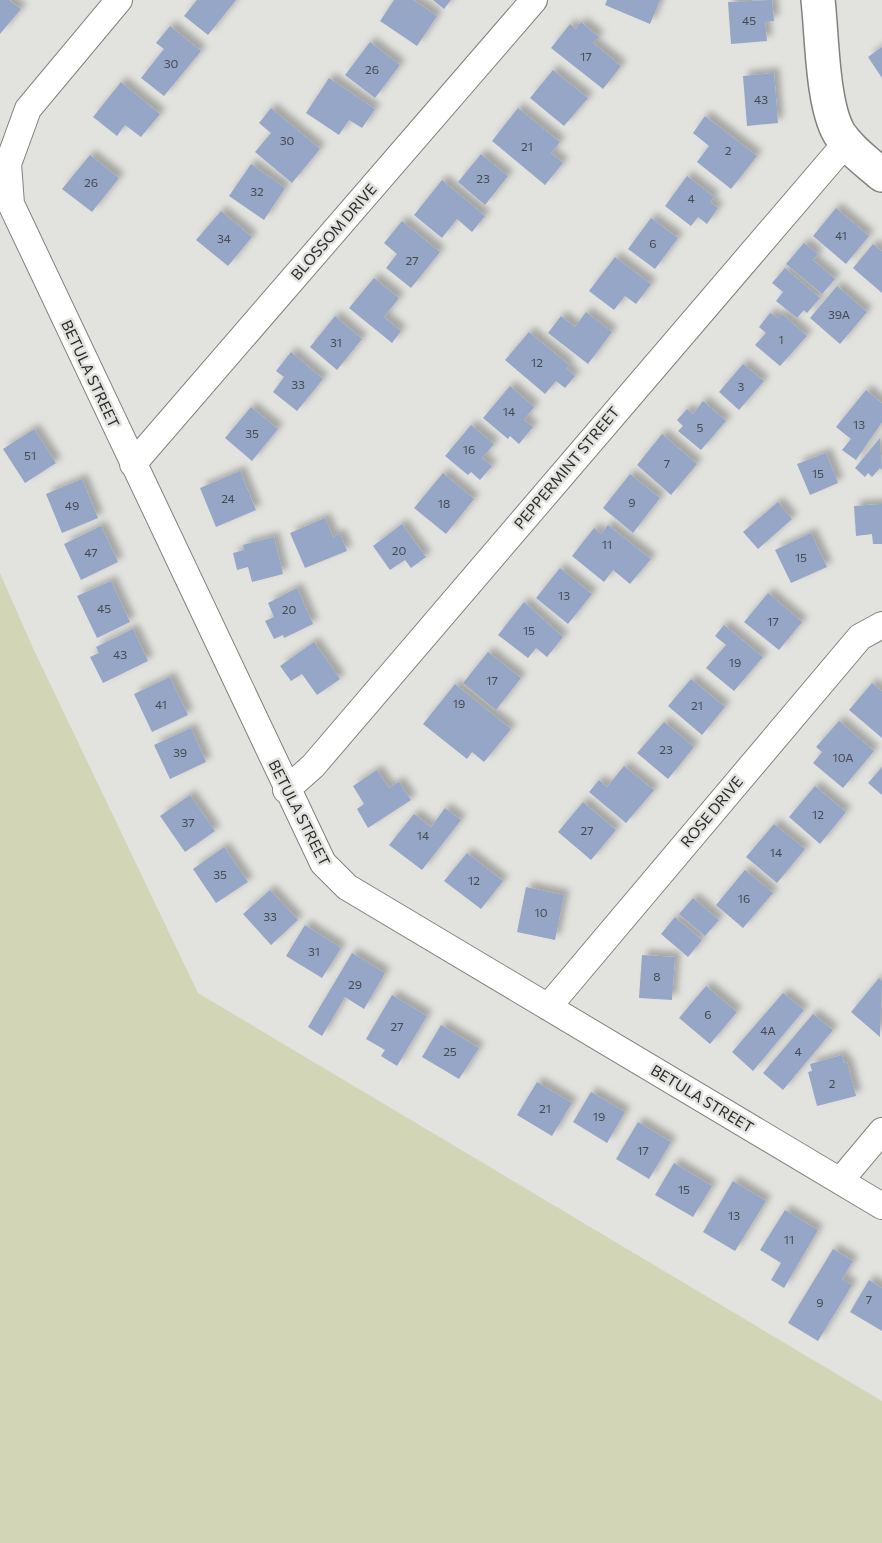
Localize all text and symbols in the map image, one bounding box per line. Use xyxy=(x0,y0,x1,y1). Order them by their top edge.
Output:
house number: 45 xyxy=(742,13,756,27)
house number: 17 xyxy=(580,49,592,63)
house number: 30 xyxy=(164,56,179,70)
house number: 26 xyxy=(365,62,379,76)
house number: 43 xyxy=(754,92,768,106)
house number: 30 xyxy=(280,133,295,147)
house number: 21 xyxy=(521,139,533,153)
house number: 2 xyxy=(725,143,732,157)
house number: 23 xyxy=(476,171,490,185)
house number: 26 xyxy=(84,175,98,189)
street label: BLOSSOM DRIVE xyxy=(287,180,380,283)
house number: 32 xyxy=(250,184,264,198)
house number: 4 xyxy=(687,191,695,205)
house number: 41 xyxy=(835,228,847,242)
house number: 34 xyxy=(217,231,231,245)
house number: 6 xyxy=(649,236,657,250)
house number: 27 xyxy=(406,253,418,267)
house number: 39A xyxy=(828,307,850,321)
street label: BETULA STREET xyxy=(58,317,124,431)
house number: 1 xyxy=(778,332,784,346)
house number: 31 xyxy=(330,335,342,349)
house number: 12 xyxy=(531,355,543,369)
house number: 33 xyxy=(291,377,305,391)
house number: 3 xyxy=(738,379,745,393)
street label: PEPPERMINT STREET xyxy=(510,402,623,532)
house number: 14 xyxy=(503,404,515,418)
house number: 13 xyxy=(853,417,865,431)
house number: 5 xyxy=(697,420,704,434)
house number: 35 xyxy=(245,426,259,440)
house number: 16 xyxy=(463,442,475,456)
house number: 51 xyxy=(24,448,36,462)
house number: 7 xyxy=(664,456,670,470)
house number: 15 xyxy=(812,466,824,480)
house number: 24 xyxy=(221,491,235,505)
house number: 9 xyxy=(628,495,636,509)
house number: 18 xyxy=(438,496,450,510)
house number: 49 xyxy=(65,498,79,512)
house number: 11 xyxy=(602,537,612,551)
house number: 20 xyxy=(392,543,406,557)
house number: 47 xyxy=(84,545,98,559)
house number: 15 xyxy=(795,550,807,564)
house number: 13 xyxy=(558,588,570,602)
house number: 45 xyxy=(97,601,111,615)
house number: 20 xyxy=(282,602,296,616)
house number: 17 xyxy=(767,614,779,628)
house number: 15 xyxy=(523,623,535,637)
house number: 43 xyxy=(113,647,127,661)
house number: 19 xyxy=(729,655,741,669)
house number: 17 xyxy=(486,673,498,687)
house number: 19 xyxy=(453,696,465,710)
house number: 41 xyxy=(155,697,167,711)
house number: 21 xyxy=(691,698,703,712)
house number: 23 xyxy=(659,742,673,756)
house number: 39 xyxy=(173,745,187,759)
house number: 10A xyxy=(833,750,853,764)
street label: BETULA STREET xyxy=(265,756,335,869)
street label: ROSE DRIVE xyxy=(676,772,746,851)
house number: 12 xyxy=(812,807,824,821)
house number: 37 xyxy=(181,815,195,829)
house number: 27 xyxy=(581,823,593,837)
house number: 14 xyxy=(417,828,429,842)
house number: 14 xyxy=(770,845,782,859)
house number: 35 xyxy=(213,867,227,881)
house number: 12 xyxy=(468,873,480,887)
house number: 16 xyxy=(738,891,750,905)
house number: 10 xyxy=(535,905,548,919)
house number: 33 xyxy=(263,909,277,923)
house number: 31 xyxy=(308,944,320,958)
house number: 8 xyxy=(653,969,661,983)
house number: 29 xyxy=(348,977,362,991)
house number: 6 xyxy=(704,1007,712,1021)
house number: 27 xyxy=(391,1019,403,1033)
house number: 4A xyxy=(760,1023,776,1037)
house number: 25 xyxy=(443,1044,457,1058)
house number: 4 xyxy=(794,1044,802,1058)
street label: BETULA STREET xyxy=(648,1060,757,1136)
house number: 2 xyxy=(829,1076,836,1090)
house number: 21 xyxy=(539,1101,551,1115)
house number: 19 xyxy=(593,1109,605,1123)
house number: 17 xyxy=(637,1143,649,1157)
house number: 15 xyxy=(678,1182,690,1196)
house number: 13 xyxy=(728,1208,740,1222)
house number: 11 xyxy=(784,1232,794,1246)
house number: 7 xyxy=(866,1292,872,1306)
house number: 9 xyxy=(816,1295,824,1309)

